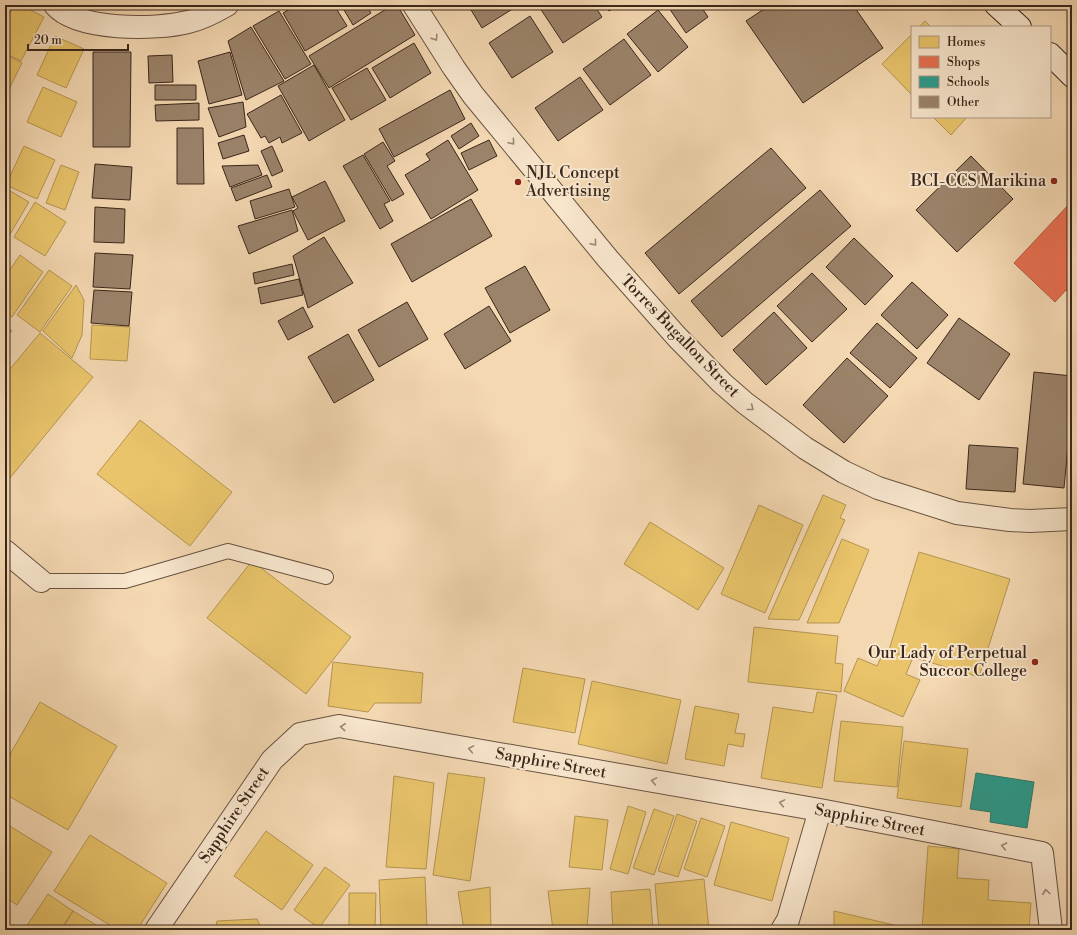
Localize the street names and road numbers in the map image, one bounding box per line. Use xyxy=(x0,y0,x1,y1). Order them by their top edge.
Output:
street label: Torres Bugallon Street xyxy=(616,271,744,402)
street label: Sapphire Street xyxy=(494,743,608,783)
street label: Sapphire Street xyxy=(194,763,274,867)
street label: Sapphire Street xyxy=(813,799,927,841)

